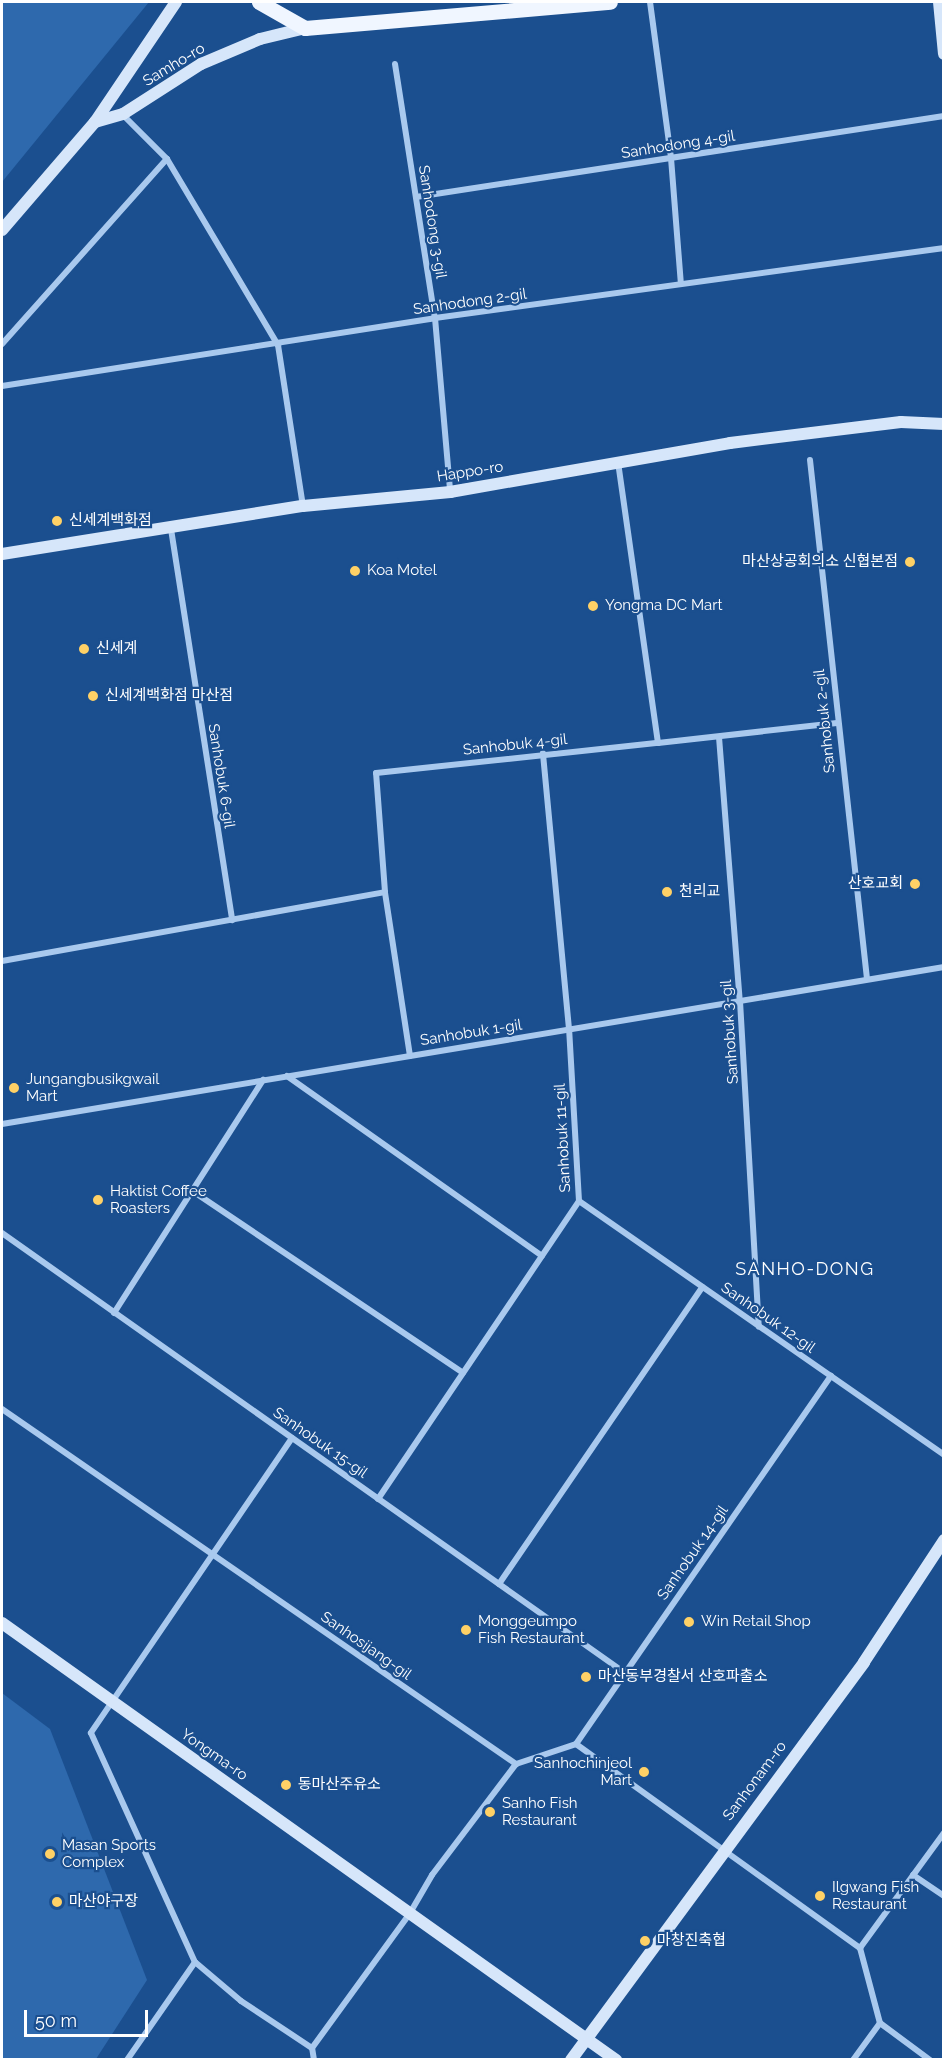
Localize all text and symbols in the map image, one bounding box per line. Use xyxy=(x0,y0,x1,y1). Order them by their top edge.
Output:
street label: Samho-ro xyxy=(140,40,208,90)
street label: Sanhodong 4-gil xyxy=(620,127,736,163)
street label: Sanhodong 3-gil xyxy=(414,164,450,280)
street label: Sanhodong 2-gil xyxy=(412,285,528,319)
street label: Happo-ro xyxy=(436,458,504,486)
place label: 신세계백화점 xyxy=(69,512,152,530)
marker: 신세계백화점 xyxy=(50,514,64,528)
place label: 마산상공회의소 신협본점 xyxy=(742,553,898,571)
marker: 마산상공회의소 신협본점 xyxy=(903,555,917,569)
place label: Koa Motel xyxy=(367,562,437,580)
marker: Koa Motel xyxy=(348,564,362,578)
place label: Yongma DC Mart xyxy=(605,597,723,615)
marker: Yongma DC Mart xyxy=(586,599,600,613)
place label: 신세계 xyxy=(96,640,137,658)
marker: 신세계 xyxy=(77,642,91,656)
street label: Sanhobuk 2-gil xyxy=(811,668,839,774)
place label: 신세계백화점 마산점 xyxy=(105,687,233,705)
marker: 신세계백화점 마산점 xyxy=(86,689,100,703)
street label: Sanhobuk 6-gil xyxy=(204,722,238,830)
street label: Sanhobuk 4-gil xyxy=(462,731,568,759)
place label: 산호교회 xyxy=(848,875,903,893)
marker: 산호교회 xyxy=(908,877,922,891)
place label: 천리교 xyxy=(679,883,720,901)
marker: 천리교 xyxy=(660,885,674,899)
street label: Sanhobuk 3-gil xyxy=(717,979,743,1085)
street label: Sanhobuk 1-gil xyxy=(419,1016,523,1050)
place label: Jungangbusikgwail Mart xyxy=(26,1070,159,1105)
marker: Jungangbusikgwail Mart xyxy=(7,1081,21,1095)
street label: Sanhobuk 11-gil xyxy=(551,1083,575,1193)
place label: Haktist Coffee Roasters xyxy=(110,1182,207,1217)
marker: Haktist Coffee Roasters xyxy=(91,1193,105,1207)
district label: SANHO-DONG xyxy=(735,1258,875,1280)
street label: Sanhobuk 12-gil xyxy=(717,1279,819,1357)
street label: Sanhobuk 15-gil xyxy=(269,1404,371,1482)
street label: Sanhobuk 14-gil xyxy=(654,1502,732,1604)
street label: Sanhosijang-gil xyxy=(317,1608,415,1684)
place label: Monggeumpo Fish Restaurant xyxy=(478,1612,585,1647)
place label: Win Retail Shop xyxy=(701,1613,811,1631)
marker: Win Retail Shop xyxy=(682,1615,696,1629)
marker: Monggeumpo Fish Restaurant xyxy=(459,1623,473,1637)
place label: 마산동부경찰서 산호파출소 xyxy=(598,1668,767,1686)
marker: 마산동부경찰서 산호파출소 xyxy=(579,1670,593,1684)
street label: Yongma-ro xyxy=(177,1725,251,1785)
street label: Sanhonam-ro xyxy=(719,1738,791,1824)
place label: Sanhochinjeol Mart xyxy=(534,1754,632,1789)
marker: Sanhochinjeol Mart xyxy=(637,1765,651,1779)
place label: 동마산주유소 xyxy=(298,1776,381,1794)
marker: 동마산주유소 xyxy=(279,1778,293,1792)
place label: Sanho Fish Restaurant xyxy=(502,1794,578,1829)
marker: Sanho Fish Restaurant xyxy=(483,1805,497,1819)
place label: Masan Sports Complex xyxy=(62,1836,156,1871)
marker: Masan Sports Complex xyxy=(43,1847,57,1861)
place label: Ilgwang Fish Restaurant xyxy=(832,1878,919,1913)
marker: Ilgwang Fish Restaurant xyxy=(813,1889,827,1903)
place label: 마산야구장 xyxy=(69,1893,138,1911)
marker: 마산야구장 xyxy=(50,1895,64,1909)
place label: 마창진축협 xyxy=(657,1932,726,1950)
marker: 마창진축협 xyxy=(638,1934,652,1948)
scale bar xyxy=(27,1998,152,2036)
text: 50 m xyxy=(35,2010,77,2031)

